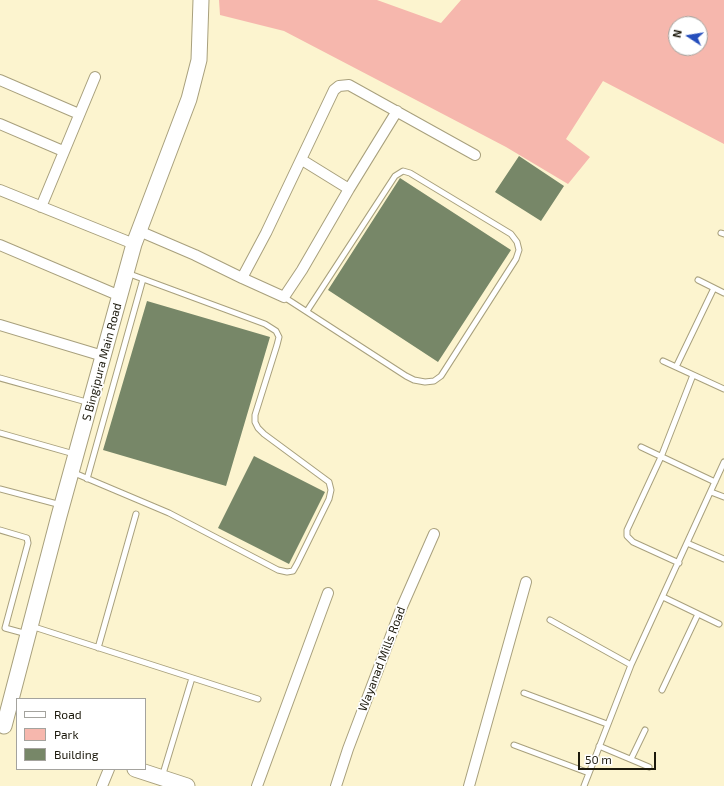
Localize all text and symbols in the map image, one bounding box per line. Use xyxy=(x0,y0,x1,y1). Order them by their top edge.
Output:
north arrow xyxy=(668,16,708,56)
text: N xyxy=(670,28,684,39)
street label: S Bingipura Main Road xyxy=(79,301,125,423)
street label: Wayanad Mills Road xyxy=(355,605,409,713)
legend xyxy=(16,698,146,770)
text: Road xyxy=(54,707,82,721)
text: Park xyxy=(54,727,79,741)
scale bar xyxy=(580,744,658,770)
text: Building xyxy=(54,747,98,761)
text: 50 m xyxy=(585,752,612,766)

